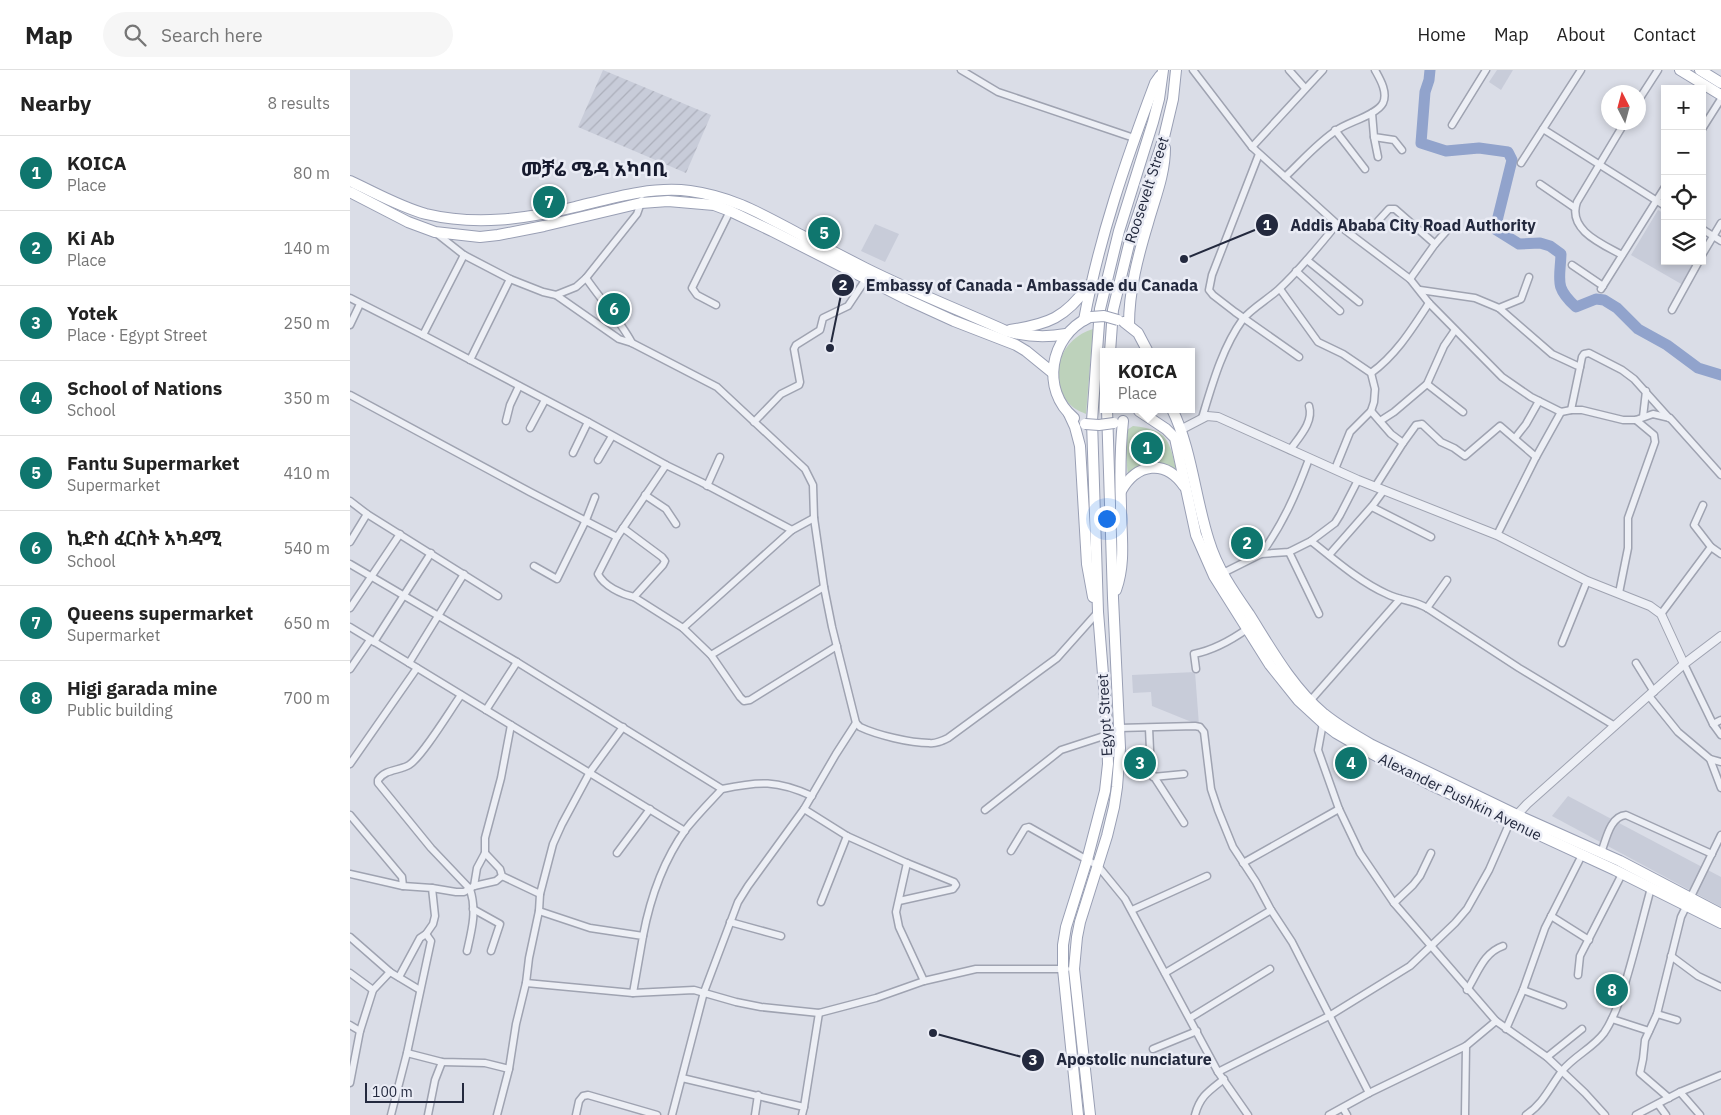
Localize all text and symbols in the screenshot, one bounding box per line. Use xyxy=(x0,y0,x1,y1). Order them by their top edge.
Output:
search box xyxy=(103,12,453,57)
text: Map xyxy=(25,19,73,51)
icon: search xyxy=(121,21,149,49)
text: Search here xyxy=(161,23,263,47)
text: Home xyxy=(1418,23,1466,46)
text: Map xyxy=(1494,23,1529,46)
text: About xyxy=(1557,23,1605,46)
text: Contact xyxy=(1633,23,1696,46)
north arrow xyxy=(1601,85,1646,130)
map controls xyxy=(1661,85,1706,265)
button: + xyxy=(1661,85,1706,130)
text: Nearby xyxy=(20,89,91,117)
text: 8 results xyxy=(267,93,330,113)
button: − xyxy=(1661,130,1706,175)
street label: Roosevelt Street xyxy=(1120,134,1173,246)
text: KOICA xyxy=(67,151,126,175)
district label: መቻሬ ሜዳ አካባቢ xyxy=(521,155,667,182)
text: 1 xyxy=(31,163,41,183)
text: 80 m xyxy=(293,163,330,183)
text: Place xyxy=(67,175,106,195)
button: locate xyxy=(1661,175,1706,220)
pin: 7 xyxy=(533,183,565,221)
callout: Addis Ababa City Road Authority xyxy=(1255,210,1546,241)
pin: 5 xyxy=(808,214,840,252)
text: 1 xyxy=(1262,215,1272,234)
text: Addis Ababa City Road Authority xyxy=(1290,215,1536,235)
button: layers xyxy=(1661,220,1706,265)
text: Ki Ab xyxy=(67,226,115,250)
text: 2 xyxy=(31,238,41,258)
text: 140 m xyxy=(283,238,330,258)
text: Place xyxy=(67,250,106,270)
callout: Embassy of Canada - Ambassade du Canada xyxy=(831,270,1208,301)
text: 2 xyxy=(838,275,848,294)
text: Embassy of Canada - Ambassade du Canada xyxy=(866,275,1198,295)
pin: 6 xyxy=(598,290,630,328)
text: Yotek xyxy=(67,301,118,325)
text: 3 xyxy=(31,313,41,333)
text: 250 m xyxy=(283,313,330,333)
text: Place · Egypt Street xyxy=(67,325,207,345)
popup xyxy=(1100,348,1195,413)
text: KOICA xyxy=(1118,359,1177,383)
text: School of Nations xyxy=(67,376,222,400)
text: Place xyxy=(1118,383,1157,403)
text: 4 xyxy=(31,388,41,408)
text: 350 m xyxy=(283,388,330,408)
text: School xyxy=(67,400,116,420)
pin: 1 xyxy=(1131,429,1163,467)
text: Fantu Supermarket xyxy=(67,451,240,475)
text: 5 xyxy=(31,463,41,483)
text: 410 m xyxy=(283,463,330,483)
text: Supermarket xyxy=(67,475,160,495)
your location xyxy=(1094,506,1120,532)
pin: 2 xyxy=(1231,524,1263,562)
text: ኪድስ ፈርስት አካዳሚ xyxy=(67,526,222,550)
text: 6 xyxy=(31,538,41,558)
text: 540 m xyxy=(283,538,330,558)
text: School xyxy=(67,551,116,571)
text: Queens supermarket xyxy=(67,601,253,625)
text: 7 xyxy=(31,613,41,633)
text: 650 m xyxy=(283,613,330,633)
text: Supermarket xyxy=(67,625,160,645)
street label: Egypt Street xyxy=(1093,673,1116,757)
text: Higi garada mine xyxy=(67,676,217,700)
text: 8 xyxy=(31,688,41,708)
text: 700 m xyxy=(283,688,330,708)
text: Public building xyxy=(67,700,173,720)
pin: 3 xyxy=(1124,744,1156,782)
pin: 4 xyxy=(1335,744,1367,782)
street label: Alexander Pushkin Avenue xyxy=(1376,749,1545,844)
pin: 8 xyxy=(1596,971,1628,1009)
callout: Apostolic nunciature xyxy=(1021,1044,1222,1075)
text: Apostolic nunciature xyxy=(1056,1049,1212,1069)
text: 3 xyxy=(1028,1050,1038,1069)
scale bar xyxy=(365,1080,464,1103)
text: 100 m xyxy=(372,1083,413,1101)

